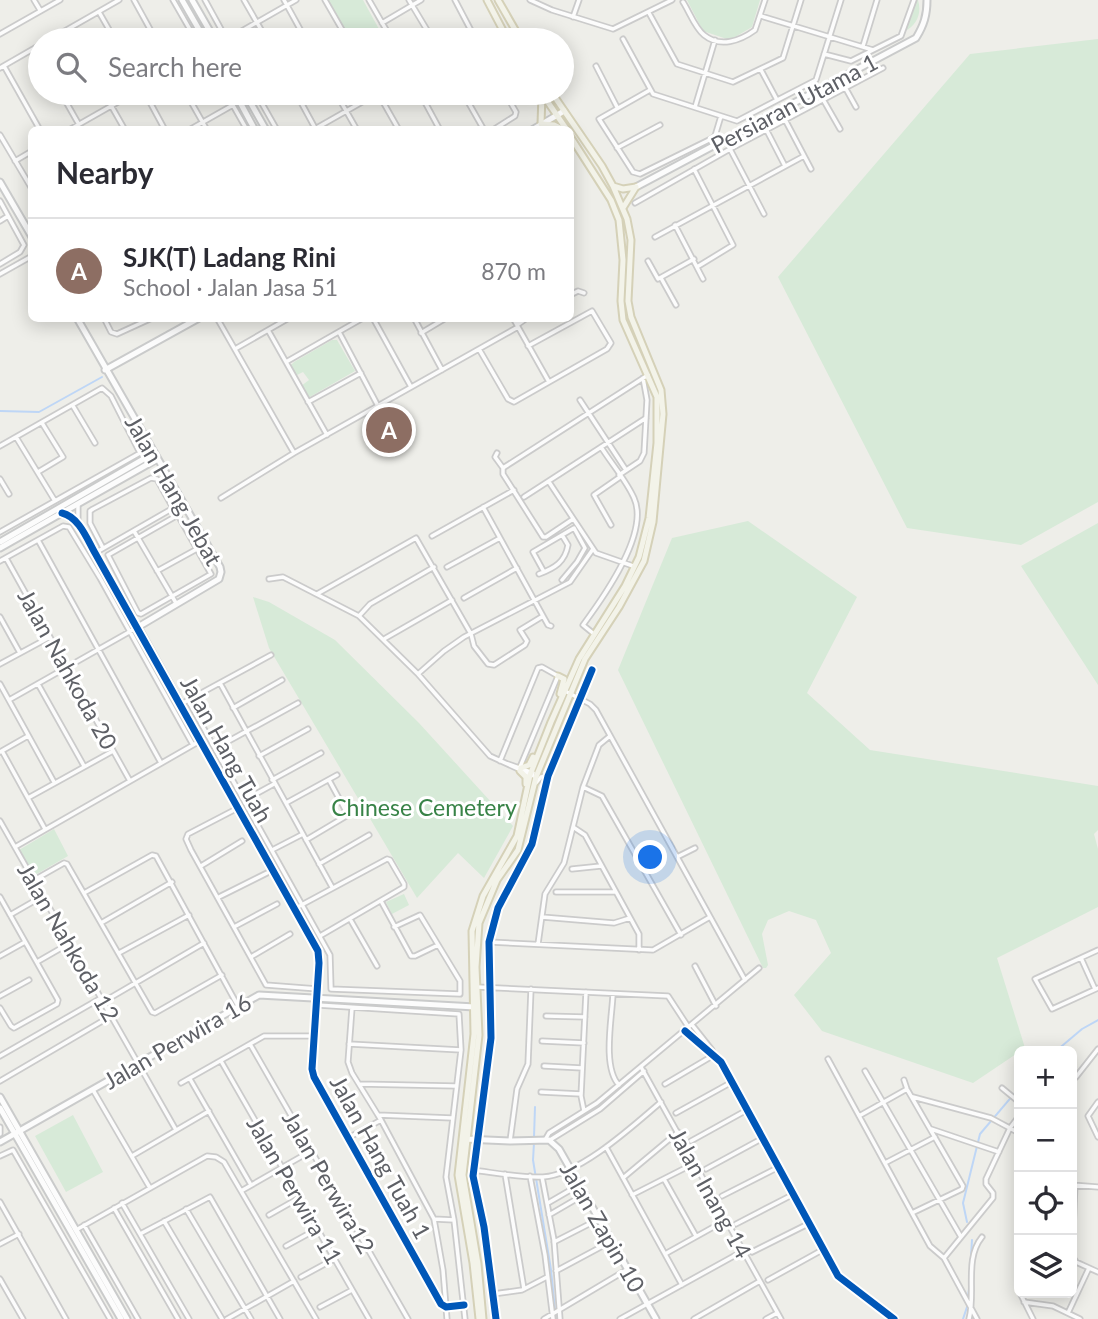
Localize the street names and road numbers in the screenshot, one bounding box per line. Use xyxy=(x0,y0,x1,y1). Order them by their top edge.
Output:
street label: Persiaran Utama 1 xyxy=(706,47,882,159)
street label: Jalan Hang Jebat xyxy=(120,410,229,571)
street label: Jalan Nahkoda 20 xyxy=(12,584,124,754)
street label: Jalan Hang Tuah xyxy=(175,671,279,827)
street label: Jalan Nahkoda 12 xyxy=(12,858,126,1026)
street label: Jalan Perwira 16 xyxy=(98,987,256,1095)
street label: Jalan Hang Tuah 1 xyxy=(325,1070,437,1244)
street label: Jalan Perwira12 xyxy=(277,1106,381,1258)
street label: Jalan Perwira 11 xyxy=(241,1111,349,1269)
street label: Jalan Inang 14 xyxy=(664,1123,758,1263)
street label: Jalan Zapin 10 xyxy=(555,1157,651,1297)

